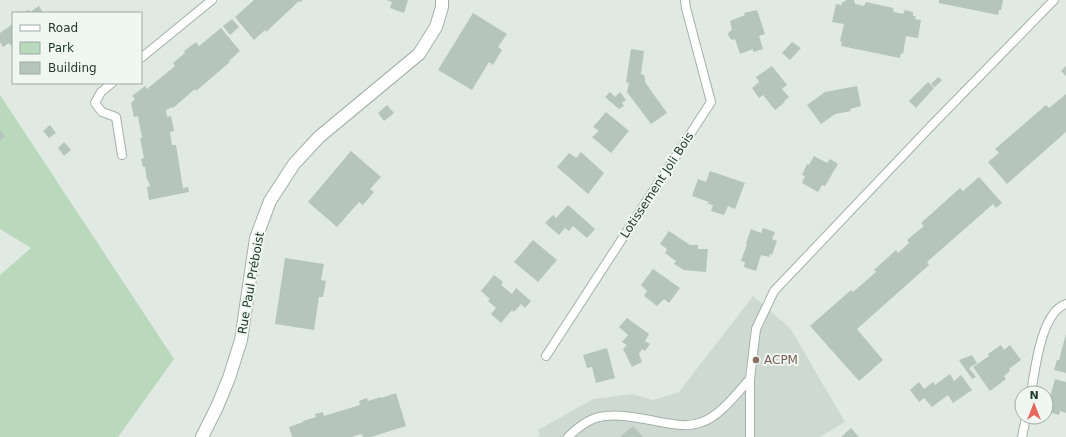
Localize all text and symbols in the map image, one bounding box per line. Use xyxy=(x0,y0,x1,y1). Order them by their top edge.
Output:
legend xyxy=(12,12,142,84)
text: Road xyxy=(48,21,78,35)
text: Park xyxy=(48,41,74,55)
text: Building xyxy=(48,61,97,75)
street label: Lotissement Joli Bois xyxy=(618,129,696,241)
street label: Rue Paul Préboist xyxy=(235,230,267,335)
place label: ACPM xyxy=(764,353,798,367)
marker: ACPM xyxy=(751,355,761,365)
north arrow xyxy=(1014,385,1054,425)
text: N xyxy=(1029,389,1039,402)

